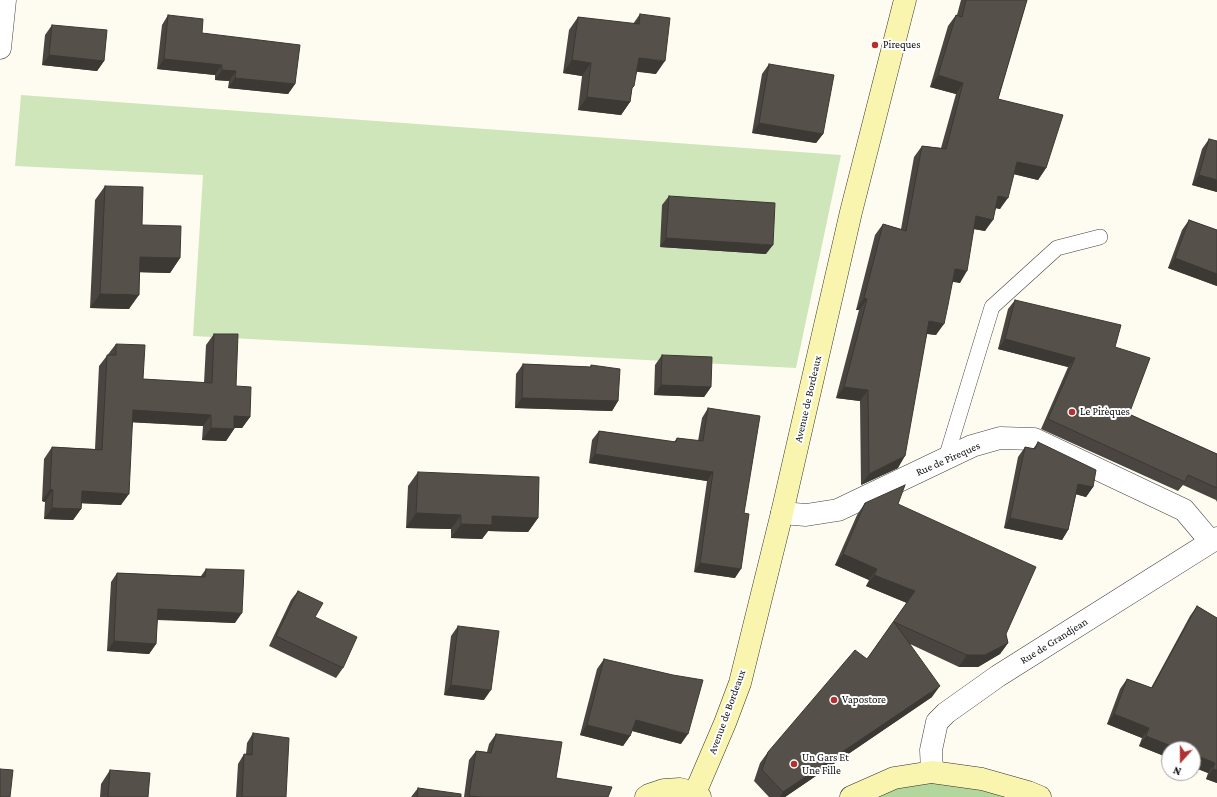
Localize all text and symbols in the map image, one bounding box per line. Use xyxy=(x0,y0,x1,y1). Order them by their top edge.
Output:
place label: Pireques xyxy=(883,38,921,52)
marker: Pireques xyxy=(870,40,880,50)
street label: Avenue de Bordeaux xyxy=(792,354,824,444)
place label: Le Pirèques xyxy=(1080,405,1130,419)
marker: Le Pirèques xyxy=(1067,407,1077,417)
street label: Rue de Pireques xyxy=(914,439,982,479)
street label: Rue de Grandjean xyxy=(1018,615,1090,667)
street label: Avenue de Bordeaux xyxy=(706,668,748,756)
place label: Vapostore xyxy=(842,693,886,707)
marker: Vapostore xyxy=(829,695,839,705)
north arrow xyxy=(1161,741,1201,781)
place label: Un Gars Et Une Fille xyxy=(802,751,849,777)
marker: Un Gars Et Une Fille xyxy=(789,759,799,769)
text: N xyxy=(1171,764,1183,778)

